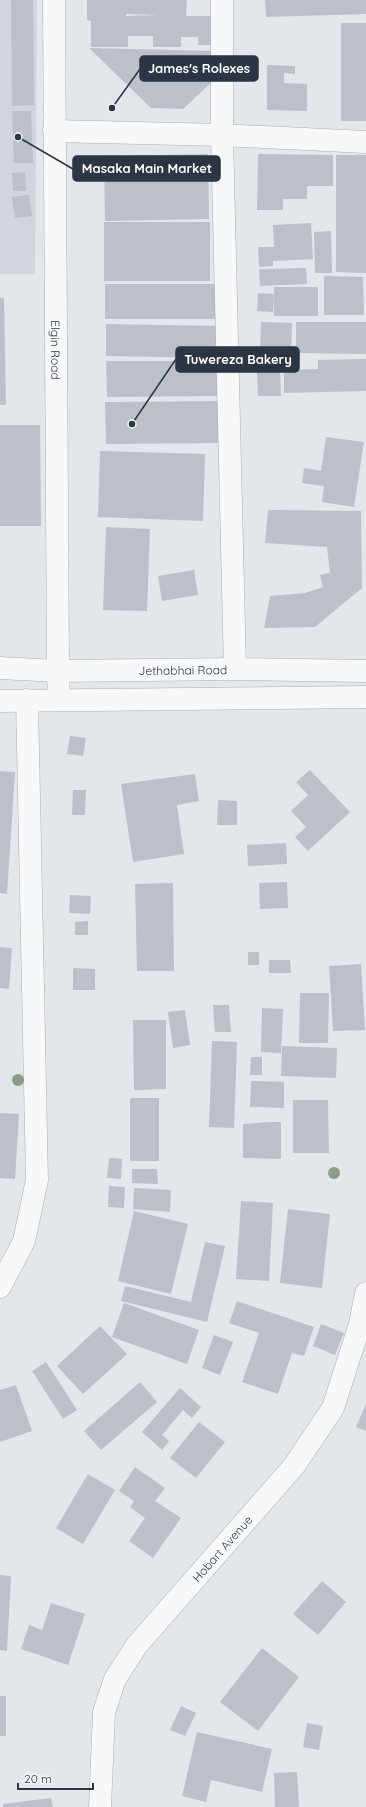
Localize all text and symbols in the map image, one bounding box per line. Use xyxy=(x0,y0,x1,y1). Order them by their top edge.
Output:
callout: James's Rolexes xyxy=(140,56,258,81)
text: James's Rolexes xyxy=(148,60,250,76)
callout: Masaka Main Market xyxy=(73,156,220,181)
text: Masaka Main Market xyxy=(82,160,212,176)
street label: Elgin Road xyxy=(48,320,64,380)
callout: Tuwereza Bakery xyxy=(176,347,299,372)
text: Tuwereza Bakery xyxy=(184,351,292,367)
street label: Jethabhai Road xyxy=(138,662,227,678)
street label: Hobart Avenue xyxy=(189,1512,255,1585)
scale bar xyxy=(18,1765,93,1791)
text: 20 m xyxy=(24,1771,52,1786)

